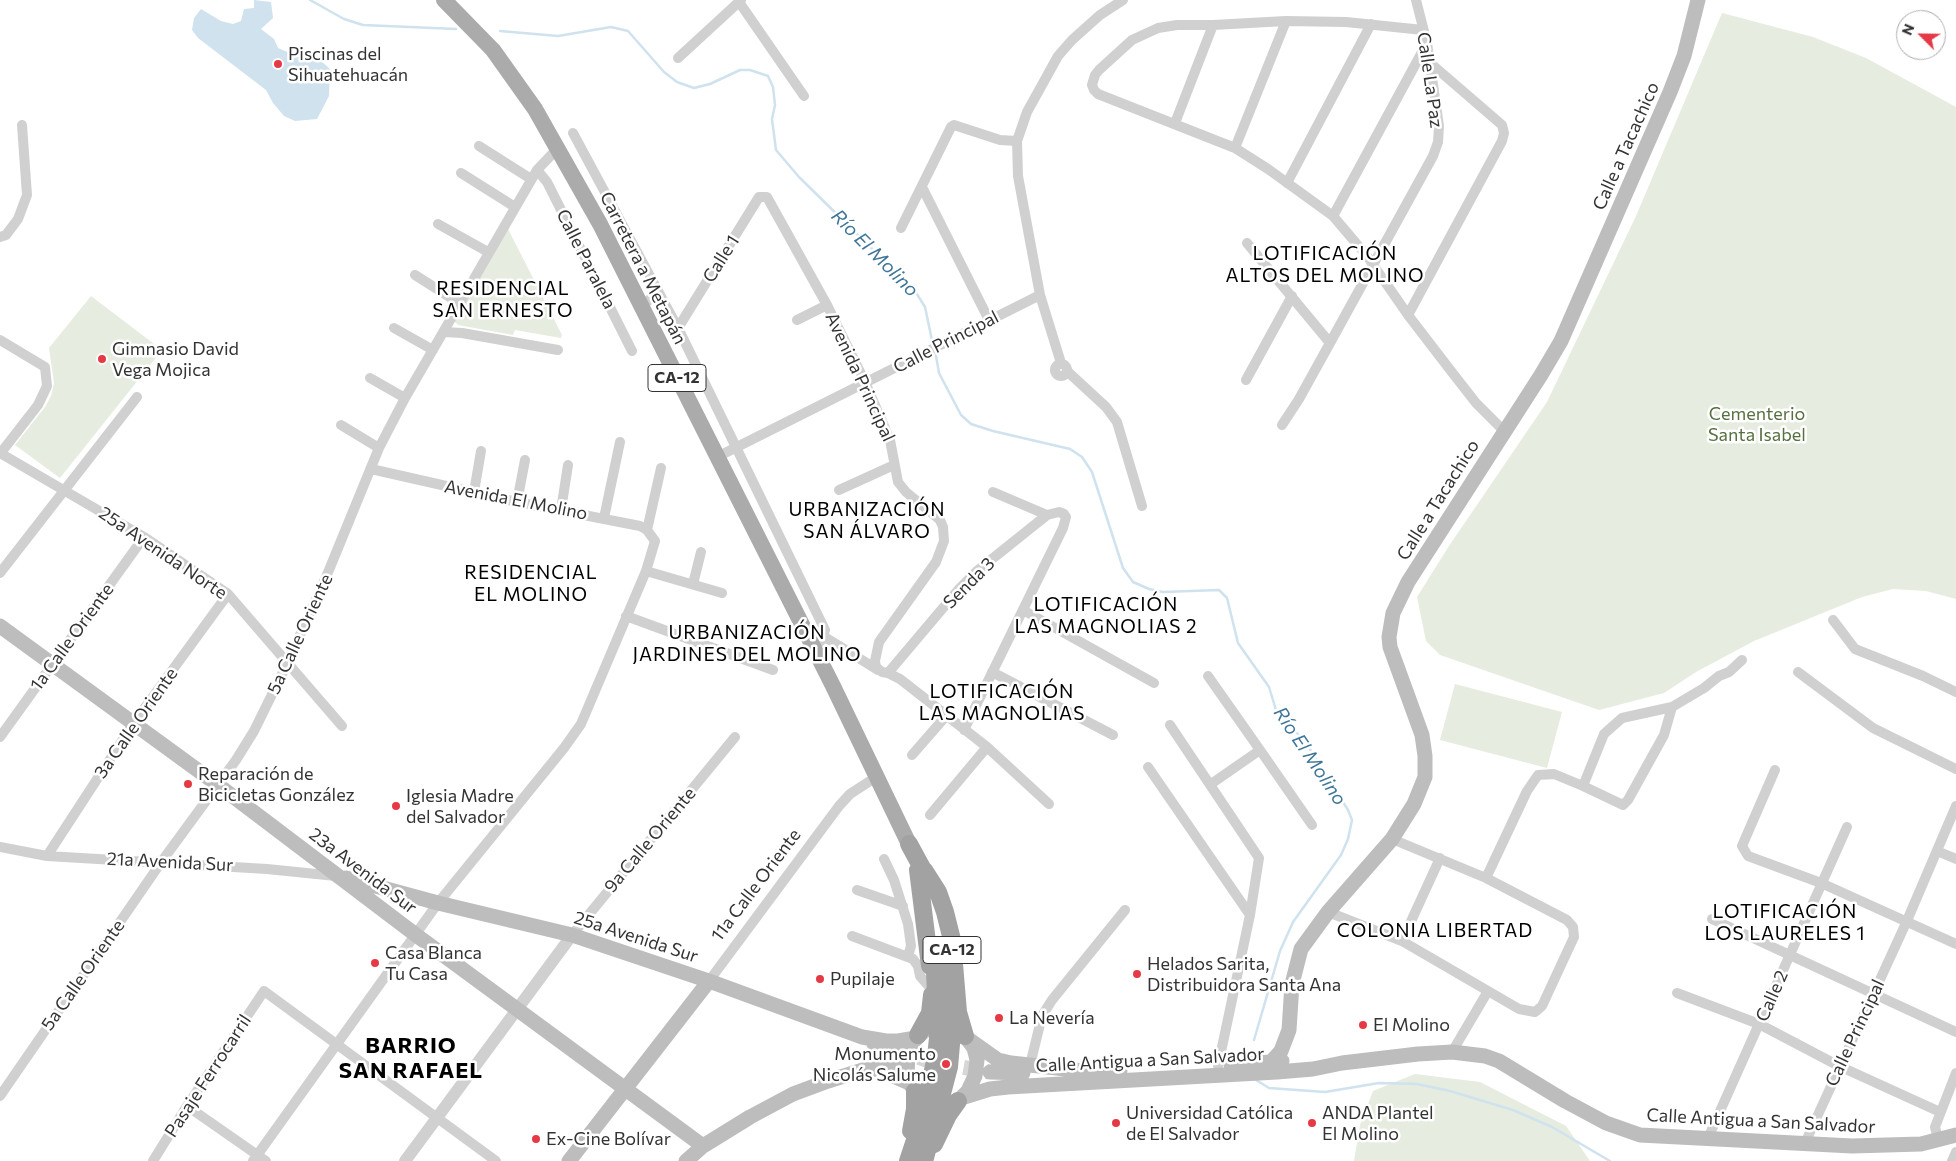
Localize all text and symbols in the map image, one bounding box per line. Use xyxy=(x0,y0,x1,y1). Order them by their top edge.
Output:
north arrow xyxy=(1896,10,1946,60)
text: N xyxy=(1898,21,1918,37)
street label: Calle La Paz xyxy=(1413,31,1447,129)
place label: Piscinas del Sihuatehuacán xyxy=(288,43,408,86)
marker: Piscinas del Sihuatehuacán xyxy=(272,58,284,70)
street label: Calle a Tacachico xyxy=(1588,79,1664,213)
street label: Carretera a Metapán xyxy=(595,188,691,348)
water label: Río El Molino xyxy=(827,205,923,301)
street label: Calle Paralela xyxy=(552,206,620,312)
street label: Calle 1 xyxy=(698,231,744,287)
district label: LOTIFICACIÓN ALTOS DEL MOLINO xyxy=(1223,243,1427,287)
district label: RESIDENCIAL SAN ERNESTO xyxy=(431,278,575,322)
street label: Calle Principal xyxy=(890,306,1002,378)
street label: Avenida Principal xyxy=(821,309,899,445)
place label: Gimnasio David Vega Mojica xyxy=(112,338,239,380)
marker: Gimnasio David Vega Mojica xyxy=(96,353,108,365)
road number: CA-12 xyxy=(648,364,706,392)
park label: Cementerio Santa Isabel xyxy=(1708,403,1806,446)
street label: Calle a Tacachico xyxy=(1392,436,1484,564)
street label: Avenida El Molino xyxy=(443,476,589,524)
district label: URBANIZACIÓN SAN ÁLVARO xyxy=(787,499,947,543)
street label: 25a Avenida Norte xyxy=(95,502,231,604)
street label: Senda 3 xyxy=(939,553,999,613)
district label: RESIDENCIAL EL MOLINO xyxy=(463,562,599,606)
street label: 5a Calle Oriente xyxy=(263,570,337,698)
street label: 1a Calle Oriente xyxy=(26,579,118,695)
district label: LOTIFICACIÓN LAS MAGNOLIAS 2 xyxy=(1013,594,1199,638)
district label: URBANIZACIÓN JARDINES DEL MOLINO xyxy=(630,622,864,666)
street label: 3a Calle Oriente xyxy=(90,664,182,782)
district label: LOTIFICACIÓN LAS MAGNOLIAS xyxy=(917,681,1087,725)
water label: Río El Molino xyxy=(1269,702,1351,810)
place label: Reparación de Bicicletas González xyxy=(198,763,355,806)
marker: Reparación de Bicicletas González xyxy=(182,778,194,790)
street label: 9a Calle Oriente xyxy=(600,783,700,897)
place label: Iglesia Madre del Salvador xyxy=(406,785,514,828)
marker: Iglesia Madre del Salvador xyxy=(390,800,402,812)
street label: 23a Avenida Sur xyxy=(305,823,421,919)
street label: 11a Calle Oriente xyxy=(707,825,805,945)
street label: 21a Avenida Sur xyxy=(106,848,234,876)
district label: LOTIFICACIÓN LOS LAURELES 1 xyxy=(1703,901,1867,945)
street label: 25a Avenida Sur xyxy=(571,907,701,967)
street label: 5a Calle Oriente xyxy=(37,916,129,1034)
district label: COLONIA LIBERTAD xyxy=(1335,920,1535,942)
road number: CA-12 xyxy=(923,936,981,964)
place label: Casa Blanca Tu Casa xyxy=(385,942,482,984)
place label: Helados Sarita, Distribuidora Santa Ana xyxy=(1147,953,1341,996)
marker: Casa Blanca Tu Casa xyxy=(369,957,381,969)
street label: Calle 2 xyxy=(1751,967,1793,1025)
place label: Pupilaje xyxy=(830,968,895,990)
marker: Helados Sarita, Distribuidora Santa Ana xyxy=(1131,968,1143,980)
marker: Pupilaje xyxy=(814,973,826,985)
street label: Calle Principal xyxy=(1821,976,1889,1090)
place label: La Nevería xyxy=(1009,1007,1095,1029)
street label: Pasaje Ferrocarril xyxy=(160,1011,256,1141)
marker: La Nevería xyxy=(993,1012,1005,1024)
place label: El Molino xyxy=(1373,1014,1450,1036)
marker: El Molino xyxy=(1357,1019,1369,1031)
district label: BARRIO SAN RAFAEL xyxy=(338,1033,484,1084)
place label: Monumento Nicolás Salume xyxy=(813,1043,936,1086)
street label: Calle Antigua a San Salvador xyxy=(1035,1043,1265,1077)
marker: Monumento Nicolás Salume xyxy=(940,1058,952,1070)
place label: Universidad Católica de El Salvador xyxy=(1126,1102,1293,1144)
place label: ANDA Plantel El Molino xyxy=(1322,1102,1433,1144)
street label: Calle Antigua a San Salvador xyxy=(1646,1104,1876,1138)
marker: Universidad Católica de El Salvador xyxy=(1110,1117,1122,1129)
marker: ANDA Plantel El Molino xyxy=(1306,1117,1318,1129)
place label: Ex-Cine Bolívar xyxy=(546,1128,671,1150)
marker: Ex-Cine Bolívar xyxy=(530,1133,542,1145)

